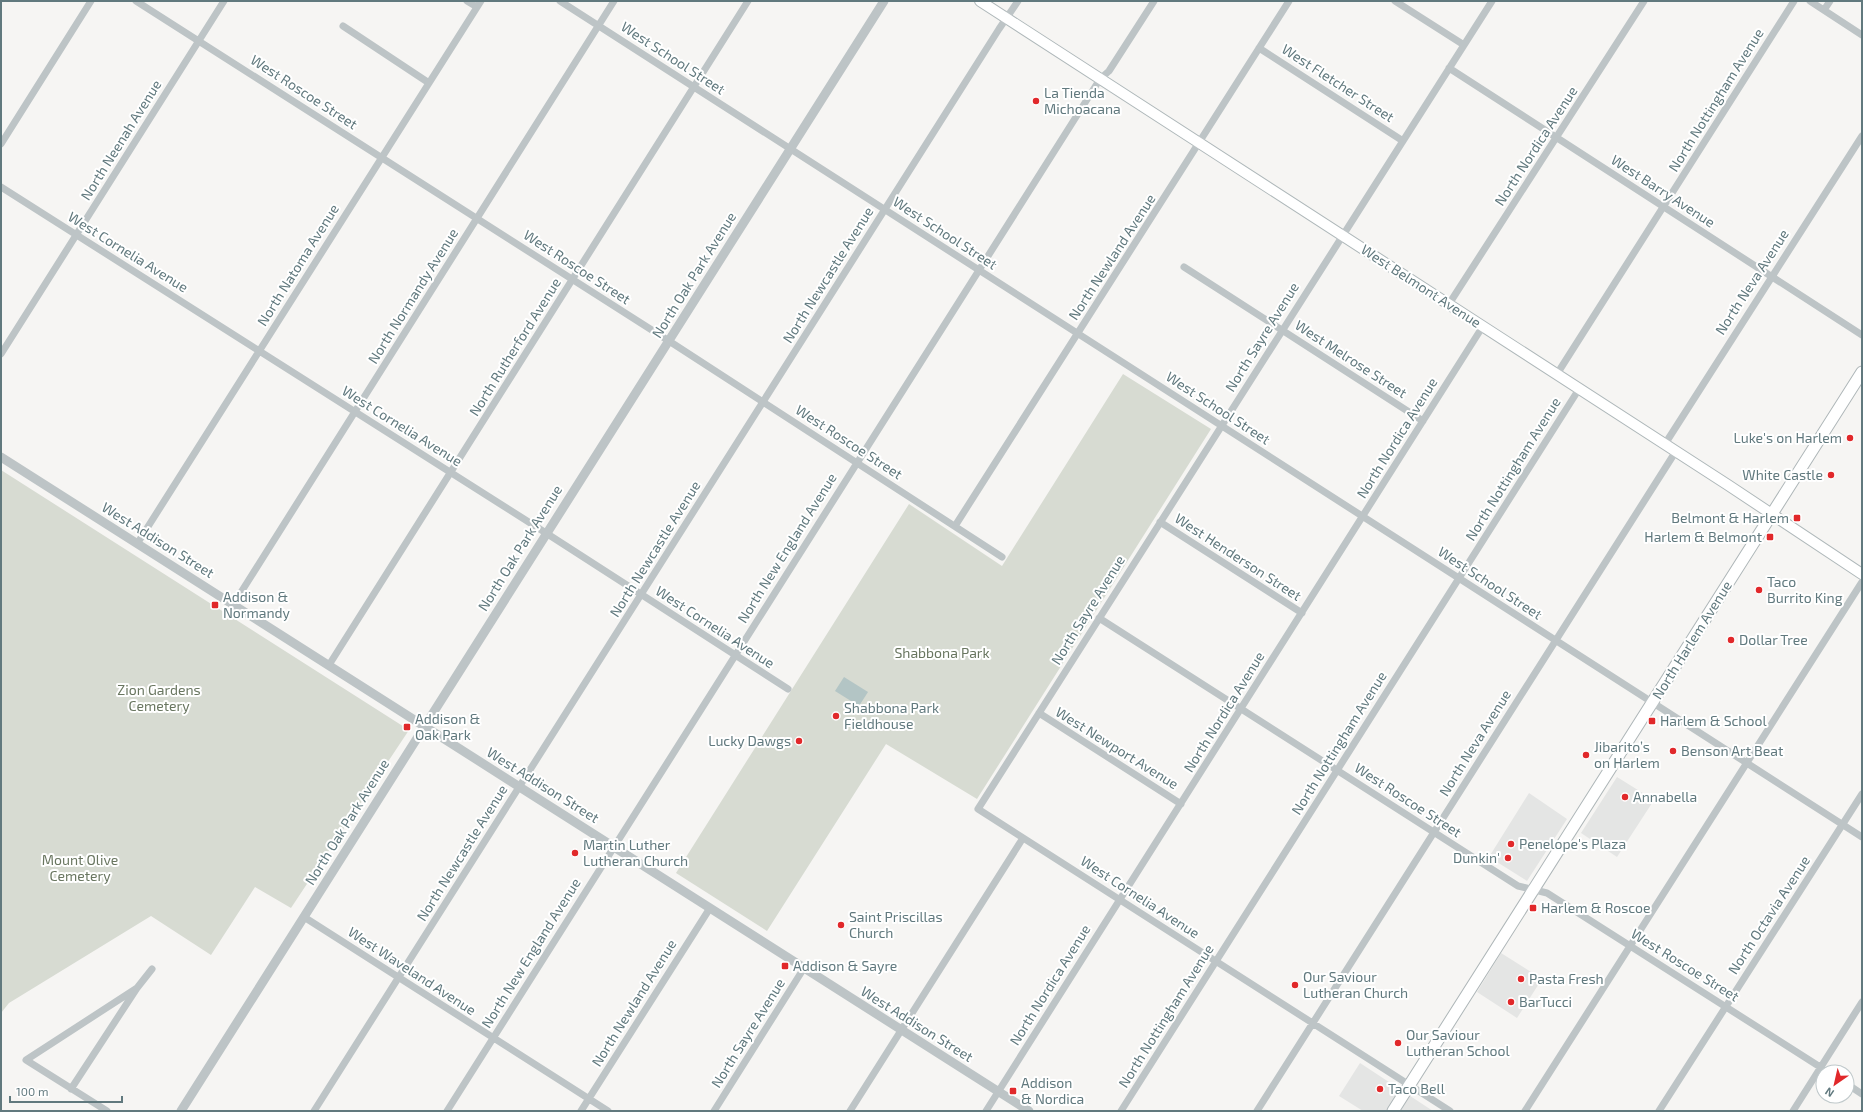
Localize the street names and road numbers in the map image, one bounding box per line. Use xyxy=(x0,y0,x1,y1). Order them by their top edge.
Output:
street label: West School Street xyxy=(618,18,729,98)
street label: North Nottingham Avenue xyxy=(1664,25,1767,175)
street label: West Fletcher Street xyxy=(1279,40,1398,125)
street label: West Roscoe Street xyxy=(248,51,361,132)
street label: North Neenah Avenue xyxy=(77,76,165,203)
street label: North Nordica Avenue xyxy=(1491,83,1581,209)
street label: West Barry Avenue xyxy=(1608,151,1718,231)
street label: North Newland Avenue xyxy=(1065,191,1159,323)
street label: West School Street xyxy=(890,193,1001,273)
street label: North Natoma Avenue xyxy=(253,201,342,329)
street label: North Newcastle Avenue xyxy=(779,204,876,346)
street label: West Cornelia Avenue xyxy=(65,208,191,295)
street label: North Oak Park Avenue xyxy=(648,209,739,341)
street label: North Normandy Avenue xyxy=(364,225,461,367)
street label: West Roscoe Street xyxy=(521,226,634,307)
street label: North Neva Avenue xyxy=(1711,226,1792,338)
street label: West Belmont Avenue xyxy=(1358,240,1485,331)
street label: North Rutherford Avenue xyxy=(465,275,564,419)
street label: North Sayre Avenue xyxy=(1221,279,1302,395)
street label: West Melrose Street xyxy=(1292,316,1410,401)
street label: West School Street xyxy=(1163,368,1274,448)
street label: North Nordica Avenue xyxy=(1353,374,1441,501)
street label: West Cornelia Avenue xyxy=(339,382,465,469)
street label: North Nottingham Avenue xyxy=(1461,394,1564,544)
street label: West Roscoe Street xyxy=(793,401,906,482)
street label: North New England Avenue xyxy=(733,470,840,626)
street label: North Newcastle Avenue xyxy=(606,478,703,620)
street label: North Oak Park Avenue xyxy=(474,482,565,614)
street label: West Addison Street xyxy=(99,498,218,581)
street label: West Henderson Street xyxy=(1172,509,1305,604)
street label: West School Street xyxy=(1435,543,1546,623)
street label: North Sayre Avenue xyxy=(1047,552,1128,668)
street label: North Harlem Avenue xyxy=(1648,577,1735,702)
street label: West Cornelia Avenue xyxy=(653,582,778,671)
street label: North Nordica Avenue xyxy=(1180,648,1268,775)
street label: North Nottingham Avenue xyxy=(1287,668,1390,818)
street label: North Neva Avenue xyxy=(1435,686,1514,799)
street label: West Newport Avenue xyxy=(1053,703,1182,792)
street label: West Addison Street xyxy=(484,743,603,826)
street label: North Oak Park Avenue xyxy=(301,756,392,888)
street label: West Roscoe Street xyxy=(1352,759,1465,840)
street label: North Newcastle Avenue xyxy=(413,782,510,924)
street label: West Cornelia Avenue xyxy=(1078,852,1203,941)
street label: North Octavia Avenue xyxy=(1724,852,1813,977)
street label: North New England Avenue xyxy=(477,875,584,1031)
street label: North Nordica Avenue xyxy=(1006,921,1094,1048)
street label: West Waveland Avenue xyxy=(345,923,480,1018)
street label: West Roscoe Street xyxy=(1628,925,1742,1005)
street label: North Newland Avenue xyxy=(588,936,680,1069)
street label: North Nottingham Avenue xyxy=(1114,941,1217,1091)
street label: North Sayre Avenue xyxy=(707,975,788,1091)
street label: West Addison Street xyxy=(858,982,977,1065)

